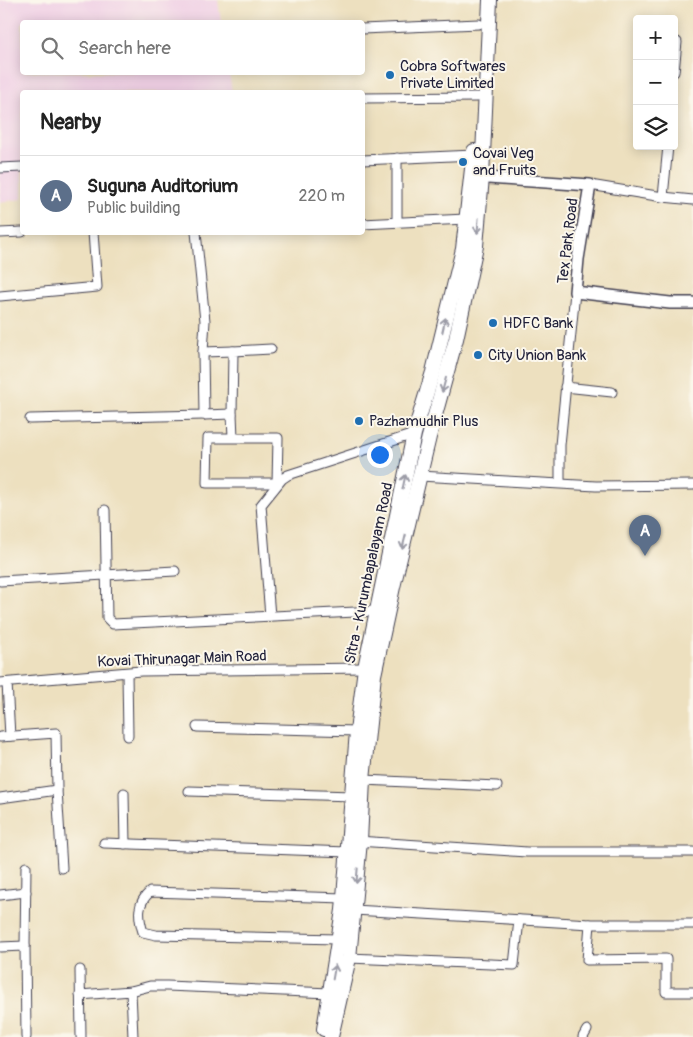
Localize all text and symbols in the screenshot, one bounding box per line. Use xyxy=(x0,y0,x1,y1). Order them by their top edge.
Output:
map controls xyxy=(633,15,678,150)
button: + xyxy=(633,15,678,60)
search box xyxy=(20,20,365,75)
icon: search xyxy=(38,34,66,62)
text: Search here xyxy=(78,36,171,60)
place label: Cobra Softwares Private Limited xyxy=(400,57,506,93)
button: − xyxy=(633,60,678,105)
marker: Cobra Softwares Private Limited xyxy=(384,69,396,81)
button: layers xyxy=(633,105,678,150)
text: Nearby xyxy=(40,109,101,136)
place label: Covai Veg and Fruits xyxy=(473,144,536,180)
marker: Covai Veg and Fruits xyxy=(457,156,469,168)
text: Suguna Auditorium xyxy=(87,174,238,198)
text: A xyxy=(51,186,61,206)
text: 220 m xyxy=(299,186,345,206)
street label: Tex Park Road xyxy=(553,197,583,285)
text: Public building xyxy=(87,198,180,218)
one-way arrow xyxy=(473,218,483,234)
place label: HDFC Bank xyxy=(503,314,574,333)
marker: HDFC Bank xyxy=(487,317,499,329)
one-way arrow xyxy=(440,318,449,334)
place label: City Union Bank xyxy=(488,346,587,365)
marker: City Union Bank xyxy=(472,349,484,361)
one-way arrow xyxy=(438,376,448,392)
place label: Pazhamudhir Plus xyxy=(369,412,479,431)
marker: Pazhamudhir Plus xyxy=(353,415,365,427)
your location xyxy=(367,442,393,468)
one-way arrow xyxy=(400,475,409,491)
street label: Sitra - Kurumbapalayam Road xyxy=(340,481,398,665)
pin: A xyxy=(629,515,661,556)
one-way arrow xyxy=(399,534,408,550)
street label: Kovai Thirunagar Main Road xyxy=(97,647,267,671)
one-way arrow xyxy=(352,867,361,883)
one-way arrow xyxy=(329,964,339,980)

